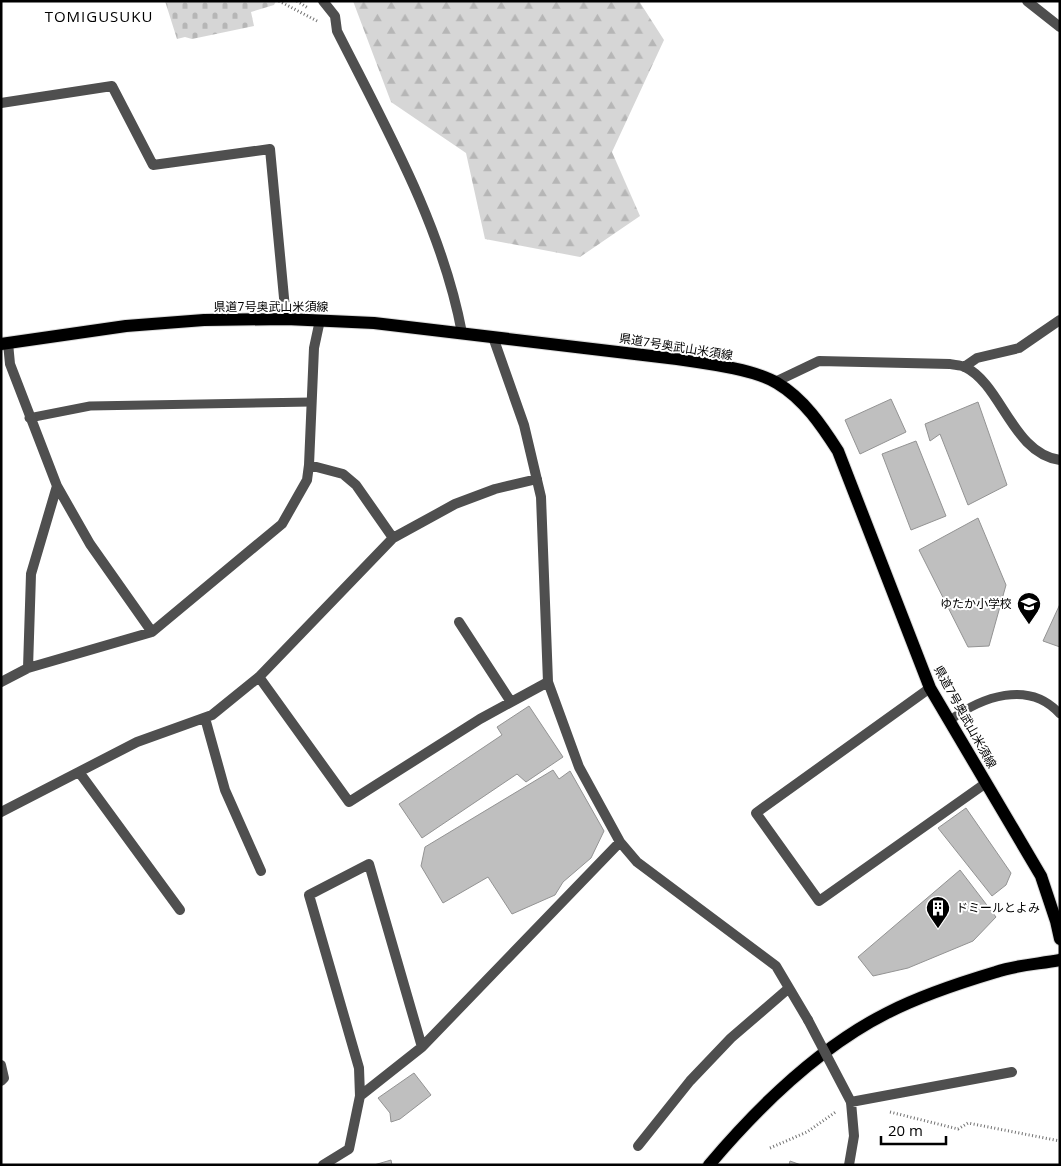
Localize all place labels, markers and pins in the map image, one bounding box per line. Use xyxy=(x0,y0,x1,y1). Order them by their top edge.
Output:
school or university icon: ゆたか小学校 xyxy=(1016,591,1042,625)
place label: ゆたか小学校 xyxy=(940,595,1012,612)
building icon: ドミールとよみ xyxy=(925,895,951,929)
place label: ドミールとよみ xyxy=(956,899,1040,916)

